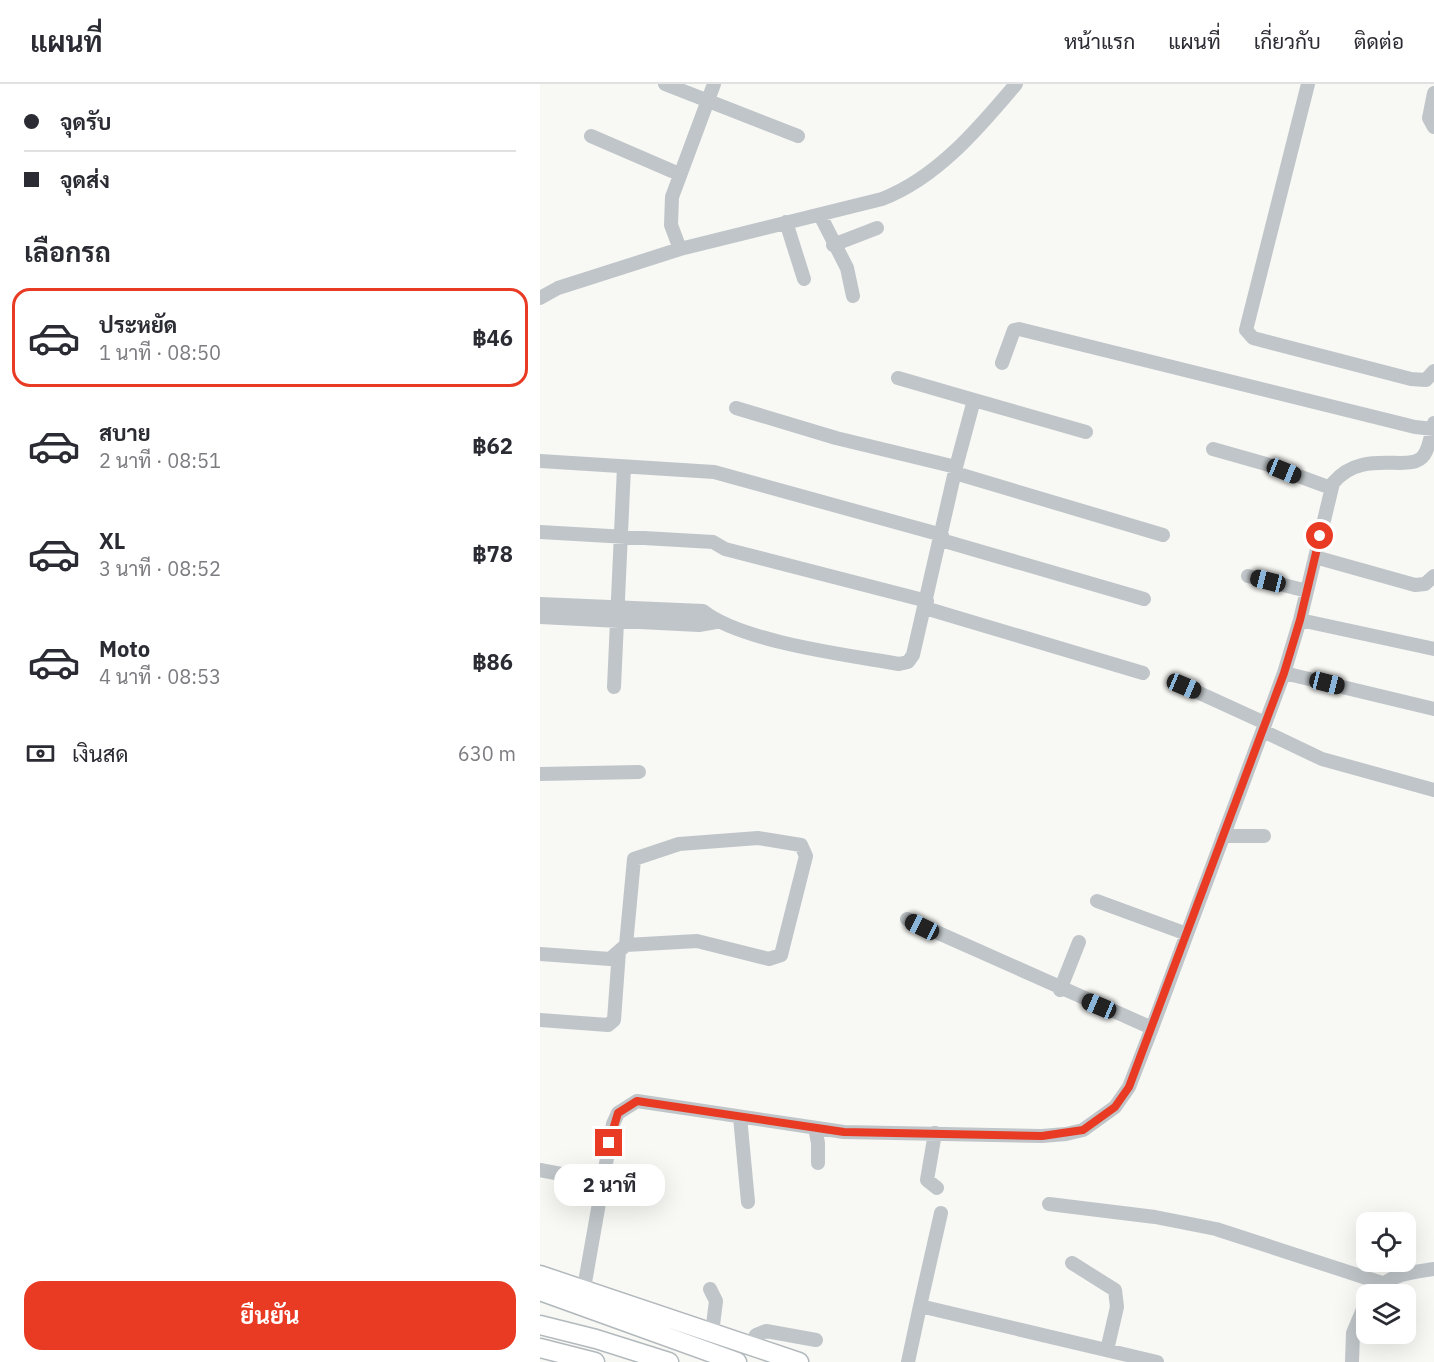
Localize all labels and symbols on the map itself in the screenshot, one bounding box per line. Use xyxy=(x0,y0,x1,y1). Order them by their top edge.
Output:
car xyxy=(1264,456,1304,486)
route start xyxy=(1306,522,1333,549)
car xyxy=(1248,568,1288,594)
car xyxy=(1307,670,1347,696)
car xyxy=(1164,671,1204,701)
car xyxy=(902,911,942,943)
car xyxy=(1079,991,1119,1021)
route end xyxy=(595,1129,622,1156)
callout: 2 นาที xyxy=(554,1164,664,1206)

